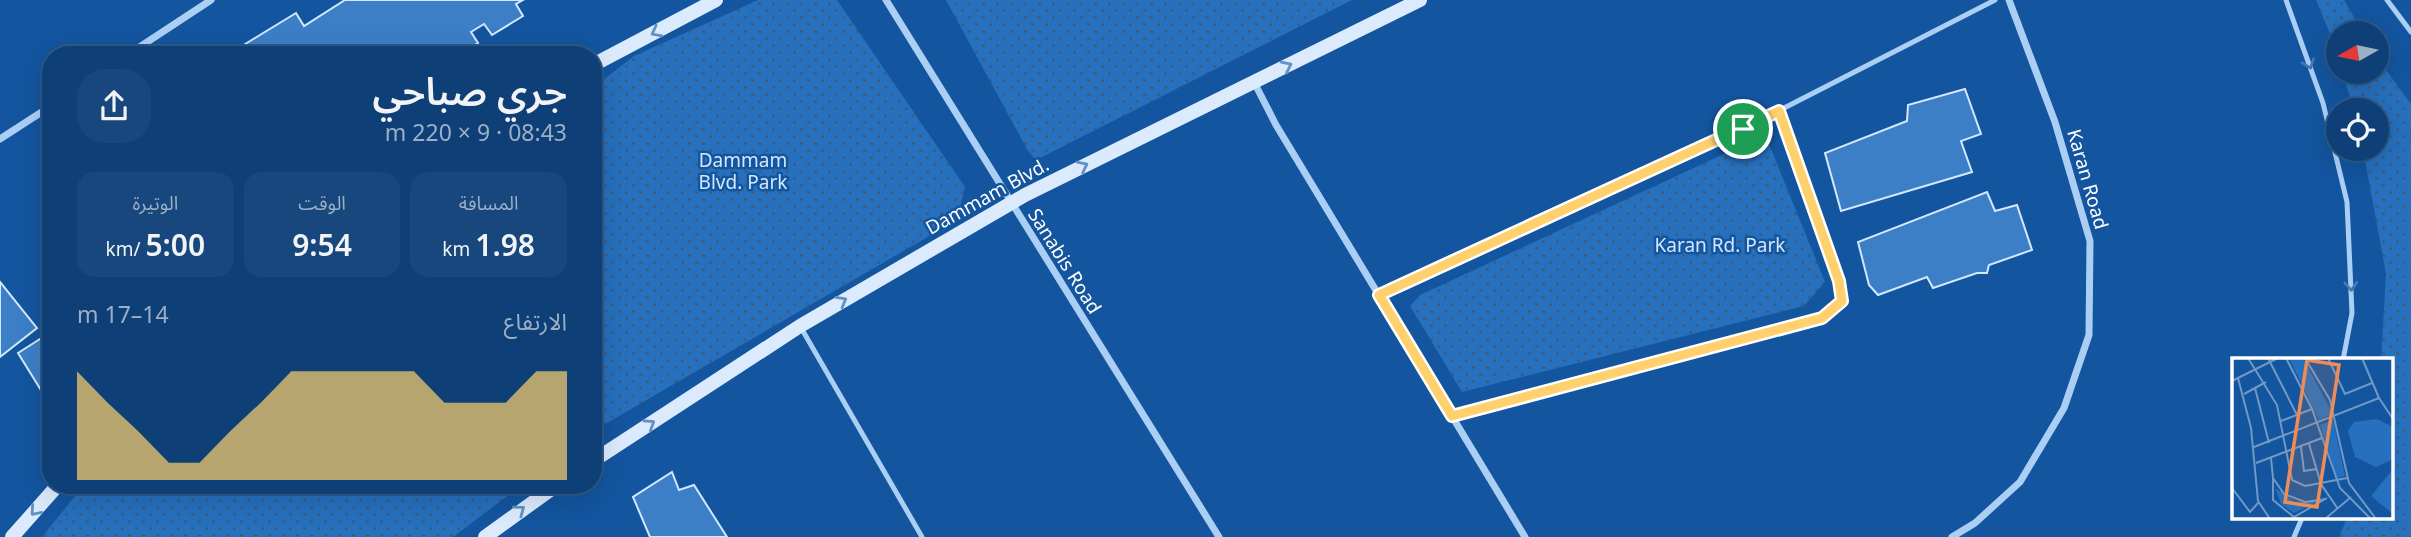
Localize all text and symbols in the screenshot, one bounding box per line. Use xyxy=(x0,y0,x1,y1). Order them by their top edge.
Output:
north arrow xyxy=(2326,21,2389,84)
map controls xyxy=(2326,21,2389,161)
one-way arrow xyxy=(650,23,663,37)
one-way arrow xyxy=(2301,58,2315,70)
one-way arrow xyxy=(1280,60,1292,74)
text: جري صباحي xyxy=(373,64,567,116)
button: share xyxy=(77,69,151,143)
button: locate xyxy=(2326,98,2389,161)
pin xyxy=(1713,99,1773,159)
icon: arrive xyxy=(1724,110,1762,148)
text: 08:43 · 9 × 220 m xyxy=(385,116,567,148)
street label: Karan Road xyxy=(2061,126,2115,232)
park label: Dammam Blvd. Park xyxy=(699,147,787,195)
street label: Dammam Blvd. xyxy=(921,151,1053,241)
one-way arrow xyxy=(1076,160,1088,174)
text: الوتيرة xyxy=(133,190,178,216)
text: الوقت xyxy=(298,190,346,216)
text: المسافة xyxy=(459,190,519,216)
street label: Sanabis Road xyxy=(1022,203,1108,319)
text: 5:00 xyxy=(145,224,205,265)
text: 9:54 xyxy=(292,224,352,265)
text: 1.98 xyxy=(475,224,535,265)
park label: Karan Rd. Park xyxy=(1655,232,1785,258)
text: /km xyxy=(105,236,145,262)
text: km xyxy=(442,236,475,262)
one-way arrow xyxy=(2343,281,2358,292)
one-way arrow xyxy=(834,297,847,310)
text: 14–17 m xyxy=(77,298,169,330)
text: الارتفاع xyxy=(504,305,567,337)
inset map xyxy=(2232,358,2394,520)
one-way arrow xyxy=(643,419,656,432)
one-way arrow xyxy=(31,503,43,516)
one-way arrow xyxy=(512,506,525,518)

